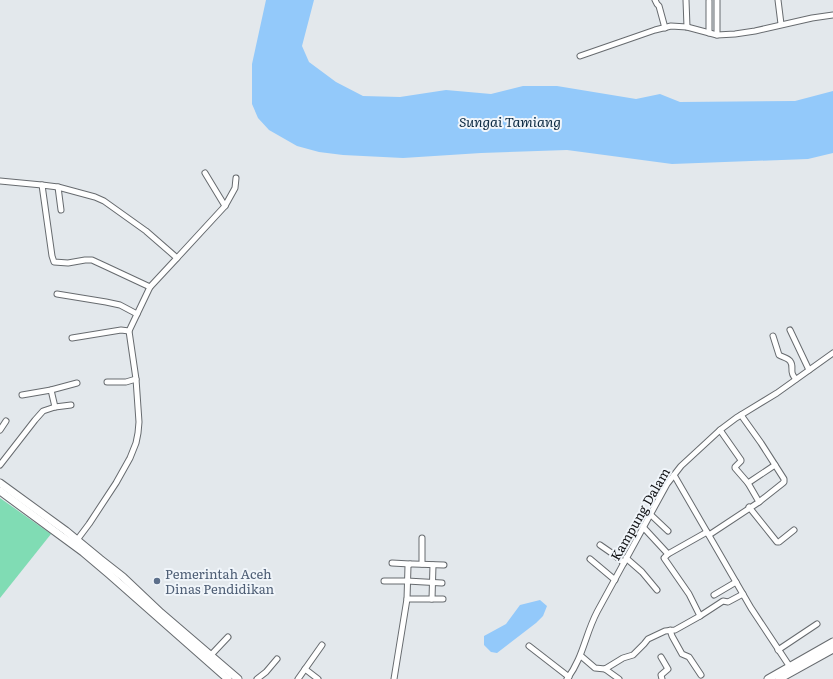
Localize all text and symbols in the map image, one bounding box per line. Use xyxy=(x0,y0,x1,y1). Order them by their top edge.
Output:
water label: Sungai Tamiang xyxy=(459,111,561,131)
street label: Kampung Dalam xyxy=(605,463,674,564)
place label: Pemerintah Aceh Dinas Pendidikan xyxy=(165,564,275,598)
marker: Pemerintah Aceh Dinas Pendidikan xyxy=(152,576,162,586)

